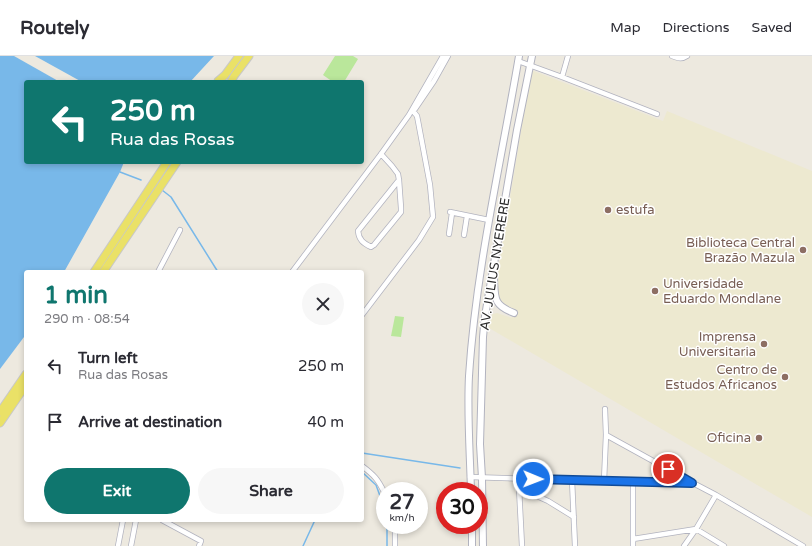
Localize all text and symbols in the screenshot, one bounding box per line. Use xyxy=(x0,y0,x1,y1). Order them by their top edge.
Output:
text: Routely xyxy=(20,17,89,39)
text: Map xyxy=(610,19,641,36)
text: Directions xyxy=(663,19,730,36)
text: Saved xyxy=(752,19,792,36)
text: 250 m xyxy=(110,94,196,128)
icon: left xyxy=(44,96,96,148)
text: Rua das Rosas xyxy=(110,128,235,150)
street label: AV. JULIUS NYERERE xyxy=(477,196,513,332)
place label: estufa xyxy=(616,202,655,218)
marker: estufa xyxy=(603,205,613,215)
place label: Biblioteca Central Brazão Mazula xyxy=(686,235,795,266)
marker: Biblioteca Central Brazão Mazula xyxy=(798,245,808,255)
place label: Universidade Eduardo Mondlane xyxy=(663,276,781,307)
text: 1 min xyxy=(44,281,108,310)
button: close xyxy=(302,283,344,325)
marker: Universidade Eduardo Mondlane xyxy=(650,286,660,296)
text: 290 m · 08:54 xyxy=(44,311,130,327)
place label: Imprensa Universitaria xyxy=(679,329,756,360)
marker: Imprensa Universitaria xyxy=(759,339,769,349)
text: Turn left xyxy=(78,349,138,367)
icon: left xyxy=(44,355,66,377)
text: 250 m xyxy=(298,357,344,375)
place label: Centro de Estudos Africanos xyxy=(665,362,777,393)
text: Rua das Rosas xyxy=(78,367,168,383)
marker: Centro de Estudos Africanos xyxy=(780,372,790,382)
icon: arrive xyxy=(44,411,66,433)
text: Arrive at destination xyxy=(78,413,222,431)
text: 40 m xyxy=(307,413,344,431)
place label: Oficina xyxy=(707,430,751,446)
marker: Oficina xyxy=(754,433,764,443)
pin xyxy=(651,452,685,486)
position arrow xyxy=(512,458,554,500)
icon: arrive xyxy=(657,458,679,480)
button: Exit xyxy=(44,468,190,514)
button: Share xyxy=(198,468,344,514)
speed limit sign: 30 xyxy=(436,482,488,534)
text: 27 xyxy=(389,491,415,515)
text: km/h xyxy=(389,512,415,524)

